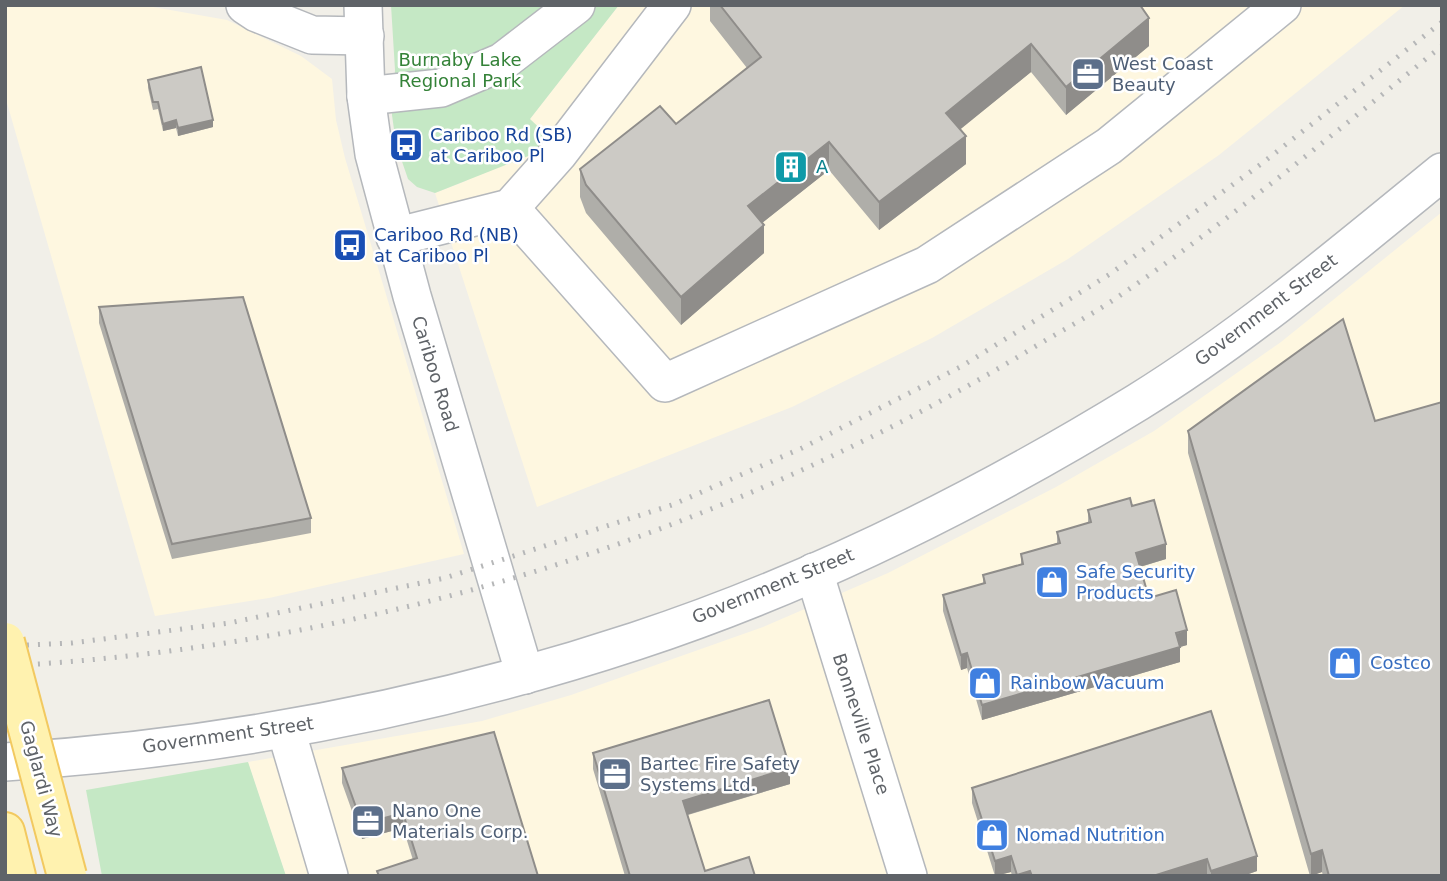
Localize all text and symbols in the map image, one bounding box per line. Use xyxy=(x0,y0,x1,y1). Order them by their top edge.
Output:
park label: Burnaby Lake Regional Park xyxy=(399,49,522,91)
place label: West Coast Beauty xyxy=(1112,53,1213,95)
office icon: West Coast Beauty xyxy=(1069,55,1107,93)
place label: Cariboo Rd (SB) at Cariboo Pl xyxy=(430,124,573,166)
bus stop icon: Cariboo Rd (SB) at Cariboo Pl xyxy=(387,126,425,164)
building icon: A xyxy=(772,148,810,186)
place label: A xyxy=(816,156,829,177)
place label: Cariboo Rd (NB) at Cariboo Pl xyxy=(374,224,519,266)
bus stop icon: Cariboo Rd (NB) at Cariboo Pl xyxy=(331,226,369,264)
street label: Government Street xyxy=(1190,249,1341,370)
street label: Cariboo Road xyxy=(408,313,463,434)
street label: Government Street xyxy=(689,543,857,628)
place label: Safe Security Products xyxy=(1076,561,1196,603)
shop icon: Safe Security Products xyxy=(1033,563,1071,601)
shop icon: Costco xyxy=(1326,644,1364,682)
street label: Bonneville Place xyxy=(829,650,894,797)
place label: Costco xyxy=(1370,652,1431,673)
shop icon: Rainbow Vacuum xyxy=(966,664,1004,702)
place label: Rainbow Vacuum xyxy=(1010,672,1165,693)
street label: Government Street xyxy=(141,712,315,757)
street label: Gaglardi Way xyxy=(16,718,67,840)
place label: Bartec Fire Safety Systems Ltd. xyxy=(640,753,800,795)
office icon: Bartec Fire Safety Systems Ltd. xyxy=(596,755,634,793)
place label: Nano One Materials Corp. xyxy=(392,800,528,842)
office icon: Nano One Materials Corp. xyxy=(349,802,387,840)
shop icon: Nomad Nutrition xyxy=(973,816,1011,854)
place label: Nomad Nutrition xyxy=(1016,824,1165,845)

